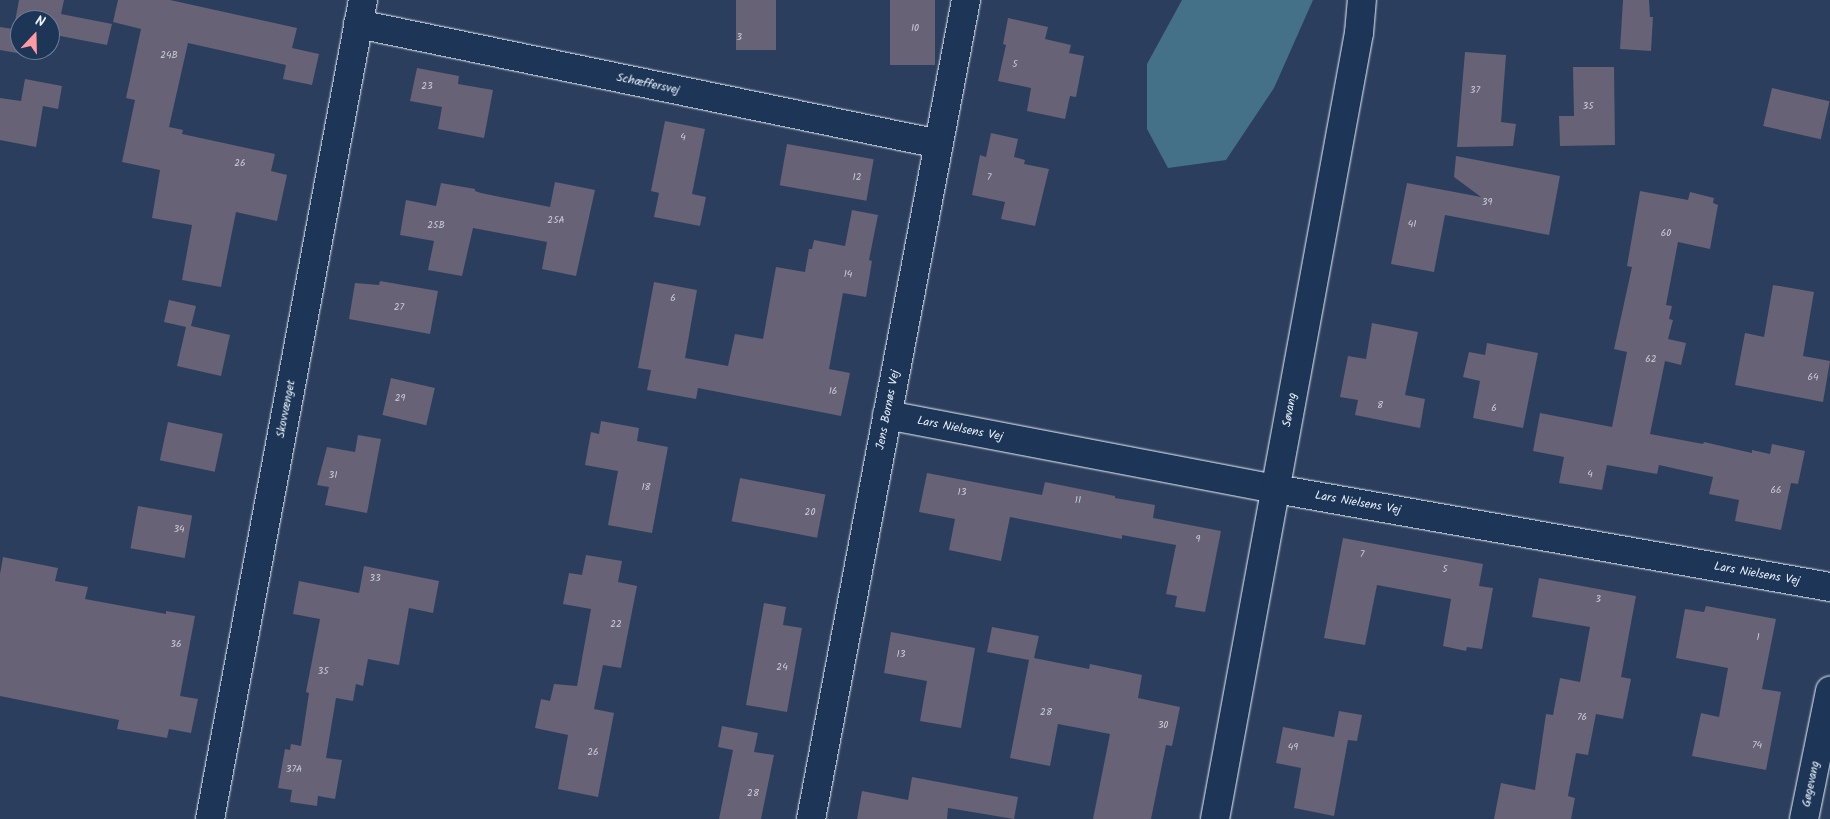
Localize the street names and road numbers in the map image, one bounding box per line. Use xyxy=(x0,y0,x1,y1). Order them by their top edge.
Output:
street label: Schæffersvej xyxy=(615,70,681,98)
street label: Jens Bornøs Vej xyxy=(873,369,903,451)
street label: Skovvænget xyxy=(273,379,299,439)
street label: Søvang xyxy=(1280,392,1300,428)
street label: Lars Nielsens Vej xyxy=(916,414,1004,444)
street label: Lars Nielsens Vej xyxy=(1314,488,1402,518)
street label: Lars Nielsens Vej xyxy=(1713,559,1801,589)
street label: Gøgevang xyxy=(1799,760,1823,808)

